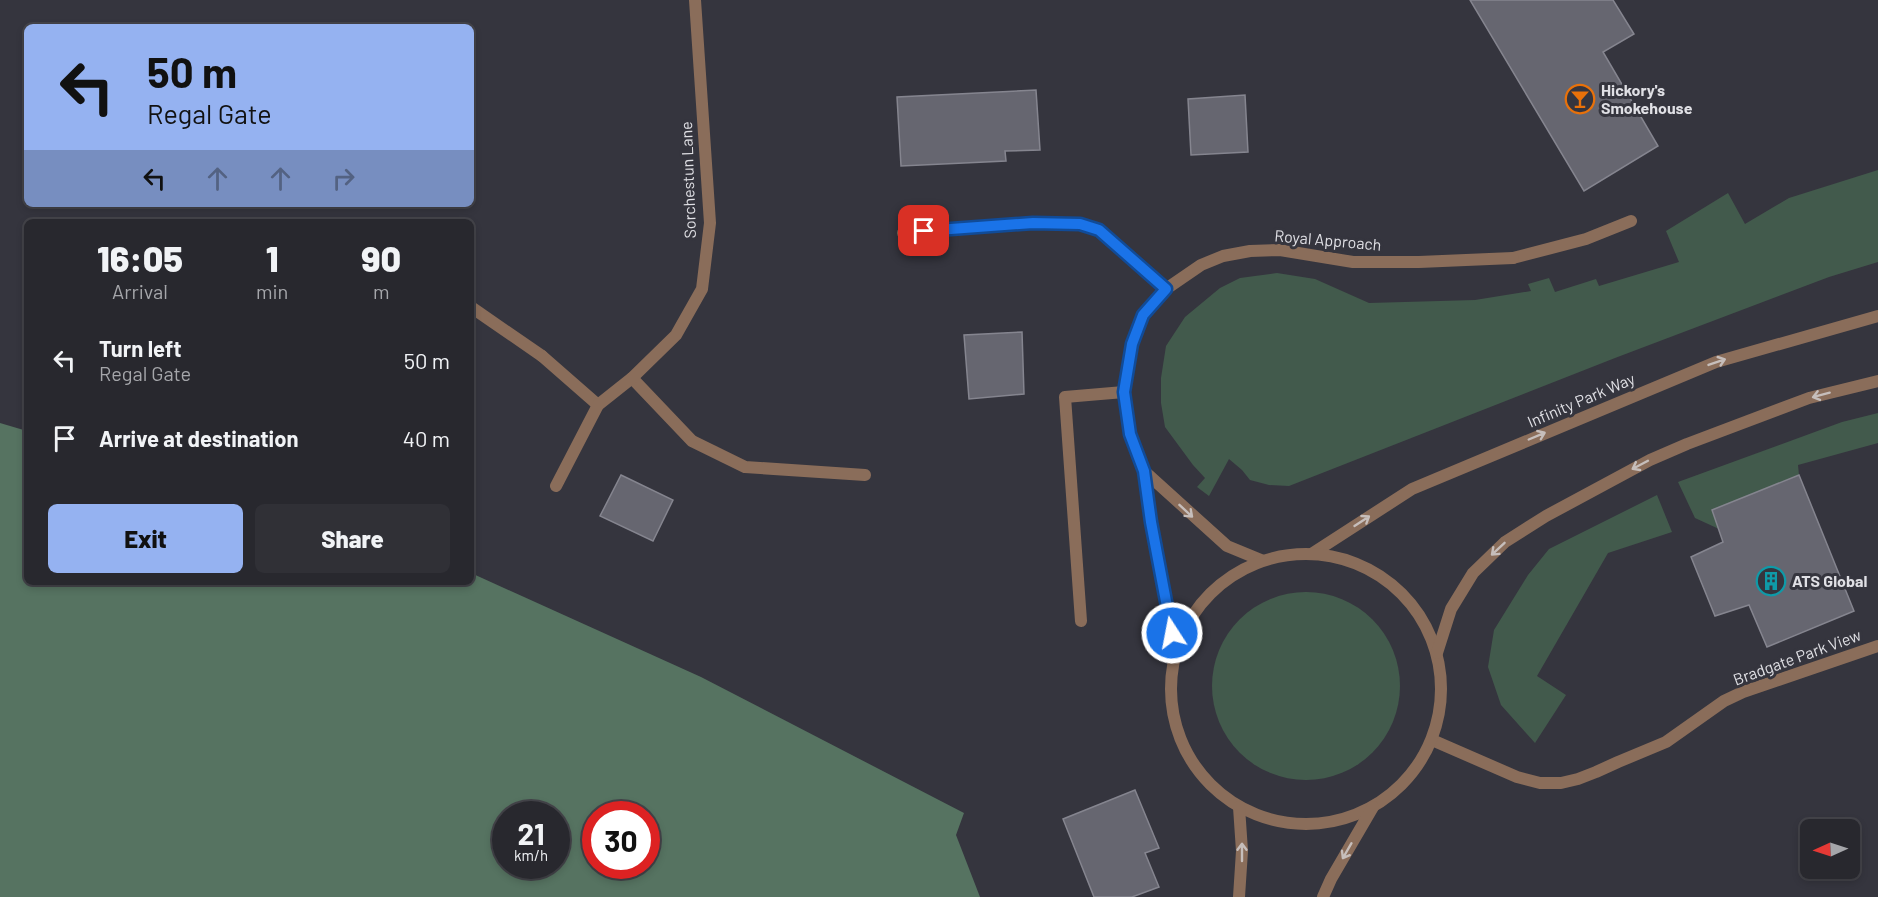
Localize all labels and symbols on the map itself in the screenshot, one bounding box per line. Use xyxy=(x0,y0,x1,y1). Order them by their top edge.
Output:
place label: Hickory's Smokehouse xyxy=(1601,80,1693,117)
bar icon: Hickory's Smokehouse xyxy=(1564,83,1596,115)
street label: Sorchestun Lane xyxy=(676,121,699,239)
pin xyxy=(898,205,949,256)
street label: Royal Approach xyxy=(1274,225,1382,254)
one-way arrow xyxy=(1707,355,1726,366)
street label: Infinity Park Way xyxy=(1524,368,1638,431)
one-way arrow xyxy=(1812,390,1831,402)
one-way arrow xyxy=(1528,430,1546,441)
one-way arrow xyxy=(1631,460,1649,471)
one-way arrow xyxy=(1179,504,1194,518)
one-way arrow xyxy=(1354,515,1370,527)
one-way arrow xyxy=(1491,542,1506,556)
building icon: ATS Global xyxy=(1755,565,1787,597)
place label: ATS Global xyxy=(1792,571,1867,590)
position arrow xyxy=(1140,601,1204,665)
street label: Bradgate Park View xyxy=(1730,624,1864,688)
speed limit sign: 30 xyxy=(582,801,660,879)
north arrow xyxy=(1800,819,1860,879)
one-way arrow xyxy=(1236,842,1248,862)
one-way arrow xyxy=(1341,842,1352,860)

